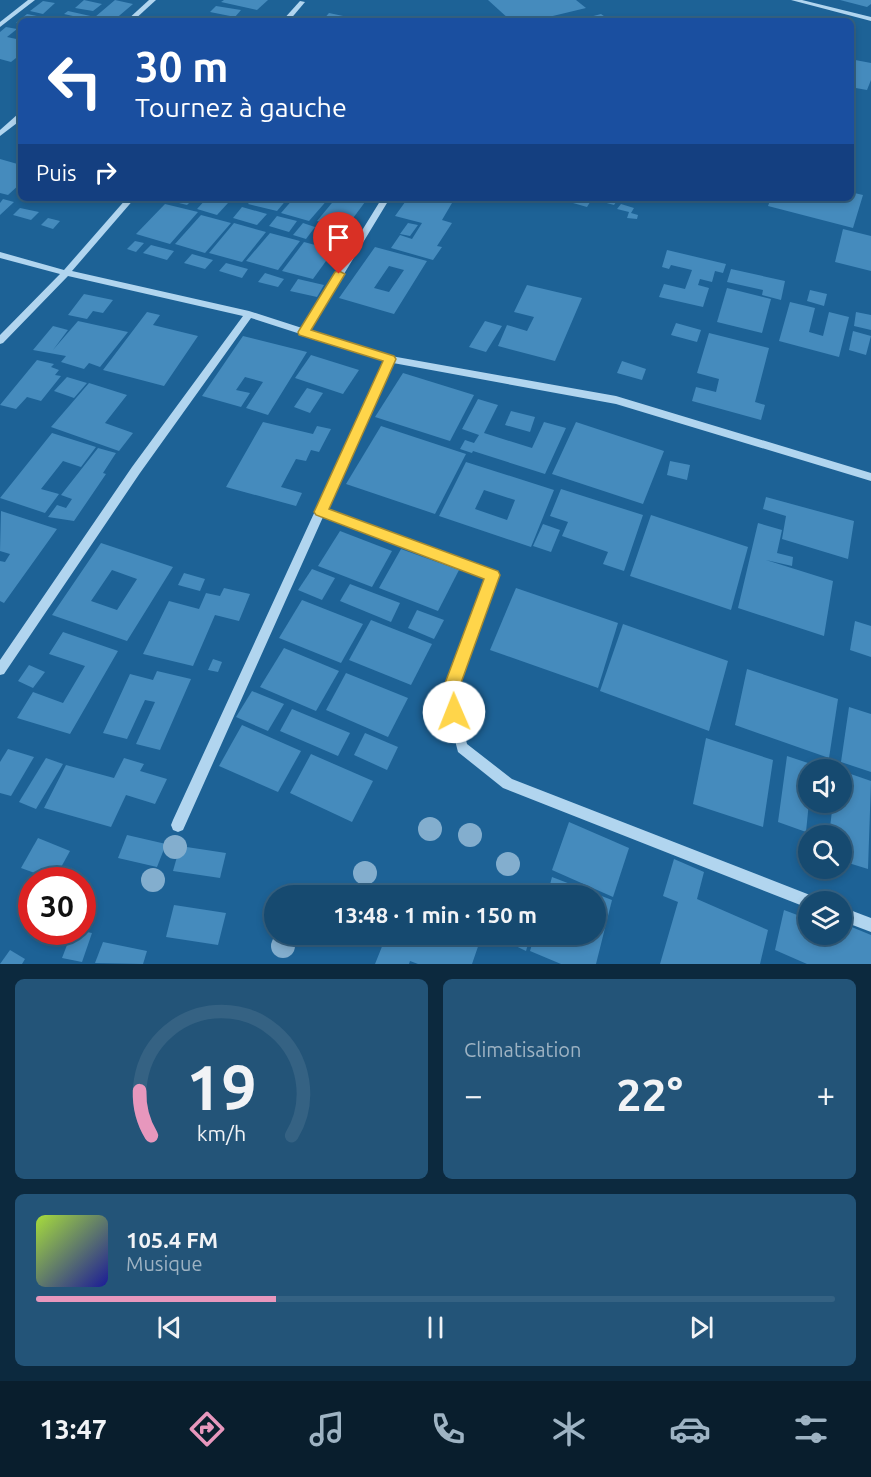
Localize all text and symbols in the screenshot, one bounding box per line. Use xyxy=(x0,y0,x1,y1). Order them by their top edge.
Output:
icon: left xyxy=(36,42,114,120)
text: 30 m xyxy=(135,43,229,90)
text: Tournez à gauche xyxy=(135,92,347,122)
icon: right xyxy=(89,156,122,189)
text: Puis xyxy=(36,160,77,185)
pin xyxy=(313,212,364,274)
icon: arrive xyxy=(322,221,355,254)
position arrow xyxy=(422,680,486,744)
map controls xyxy=(798,759,852,945)
button: sound xyxy=(798,759,852,813)
button: search xyxy=(798,825,852,879)
speed limit sign: 30 xyxy=(18,867,96,945)
button: layers xyxy=(798,891,852,945)
text: 13:48 · 1 min · 150 m xyxy=(333,902,537,927)
text: Climatisation xyxy=(464,1038,581,1061)
text: 19 xyxy=(186,1052,257,1122)
text: 22° xyxy=(616,1069,683,1120)
text: − xyxy=(464,1076,483,1113)
text: + xyxy=(816,1076,835,1113)
text: km/h xyxy=(197,1121,246,1145)
text: 105.4 FM xyxy=(126,1227,218,1252)
text: Musique xyxy=(126,1252,203,1275)
icon: previous xyxy=(153,1311,186,1344)
icon: pause xyxy=(419,1311,452,1344)
icon: next xyxy=(685,1311,718,1344)
icon: directions xyxy=(186,1408,228,1450)
icon: music xyxy=(306,1408,348,1450)
icon: phone xyxy=(427,1408,469,1450)
icon: climate xyxy=(548,1408,590,1450)
icon: car xyxy=(669,1408,711,1450)
icon: filters xyxy=(790,1408,832,1450)
text: 13:47 xyxy=(39,1414,107,1444)

